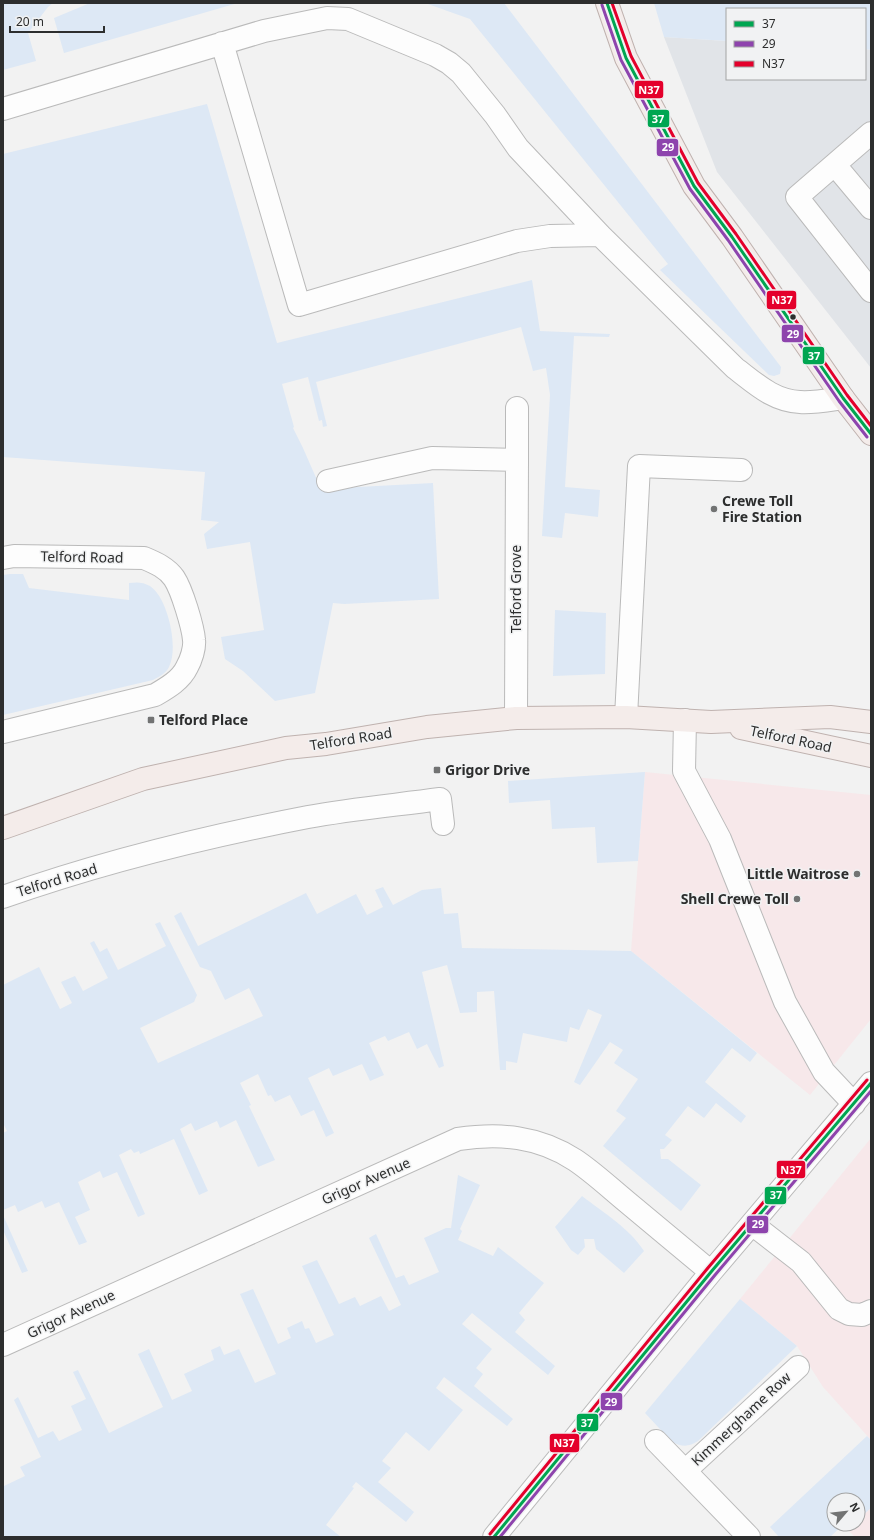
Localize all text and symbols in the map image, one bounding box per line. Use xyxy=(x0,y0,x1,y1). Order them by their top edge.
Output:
scale bar xyxy=(10,8,104,34)
legend xyxy=(726,8,866,80)
text: 20 m xyxy=(16,13,44,30)
text: 37 xyxy=(762,15,776,32)
text: 29 xyxy=(762,35,776,52)
text: N37 xyxy=(762,55,785,72)
line badge: N37 xyxy=(634,80,664,99)
text: N37 xyxy=(638,82,660,97)
line badge: 37 xyxy=(647,109,670,128)
text: 37 xyxy=(652,111,664,126)
line badge: 29 xyxy=(656,138,679,157)
text: 29 xyxy=(662,139,674,154)
line badge: N37 xyxy=(766,290,797,310)
text: N37 xyxy=(771,292,793,307)
unlabelled marker xyxy=(788,312,798,322)
line badge: 29 xyxy=(781,324,804,343)
text: 29 xyxy=(787,326,799,341)
line badge: 37 xyxy=(802,346,825,365)
text: 37 xyxy=(808,348,820,363)
place label: Crewe Toll Fire Station xyxy=(722,491,802,526)
marker: Crewe Toll Fire Station xyxy=(709,504,719,514)
street label: Telford Grove xyxy=(506,545,525,633)
street label: Telford Road xyxy=(40,546,124,567)
place label: Telford Place xyxy=(159,710,248,729)
marker: Telford Place xyxy=(146,715,156,725)
street label: Telford Road xyxy=(749,721,834,756)
street label: Telford Road xyxy=(308,723,393,754)
place label: Grigor Drive xyxy=(445,760,530,779)
marker: Grigor Drive xyxy=(432,765,442,775)
street label: Telford Road xyxy=(14,858,99,901)
place label: Little Waitrose xyxy=(747,864,849,883)
marker: Little Waitrose xyxy=(852,869,862,879)
place label: Shell Crewe Toll xyxy=(681,889,789,908)
marker: Shell Crewe Toll xyxy=(792,894,802,904)
street label: Grigor Avenue xyxy=(318,1152,413,1209)
line badge: N37 xyxy=(776,1160,806,1179)
text: N37 xyxy=(780,1162,802,1177)
line badge: 37 xyxy=(764,1186,787,1205)
text: 37 xyxy=(770,1187,782,1202)
line badge: 29 xyxy=(746,1215,769,1234)
text: 29 xyxy=(752,1216,764,1231)
street label: Grigor Avenue xyxy=(24,1285,118,1342)
street label: Kimmerghame Row xyxy=(687,1367,795,1470)
line badge: 29 xyxy=(600,1392,623,1411)
text: 29 xyxy=(605,1394,617,1409)
line badge: 37 xyxy=(576,1413,599,1432)
text: 37 xyxy=(581,1415,593,1430)
line badge: N37 xyxy=(549,1433,580,1453)
text: N37 xyxy=(553,1435,575,1450)
north arrow xyxy=(826,1492,866,1532)
text: N xyxy=(847,1500,864,1515)

